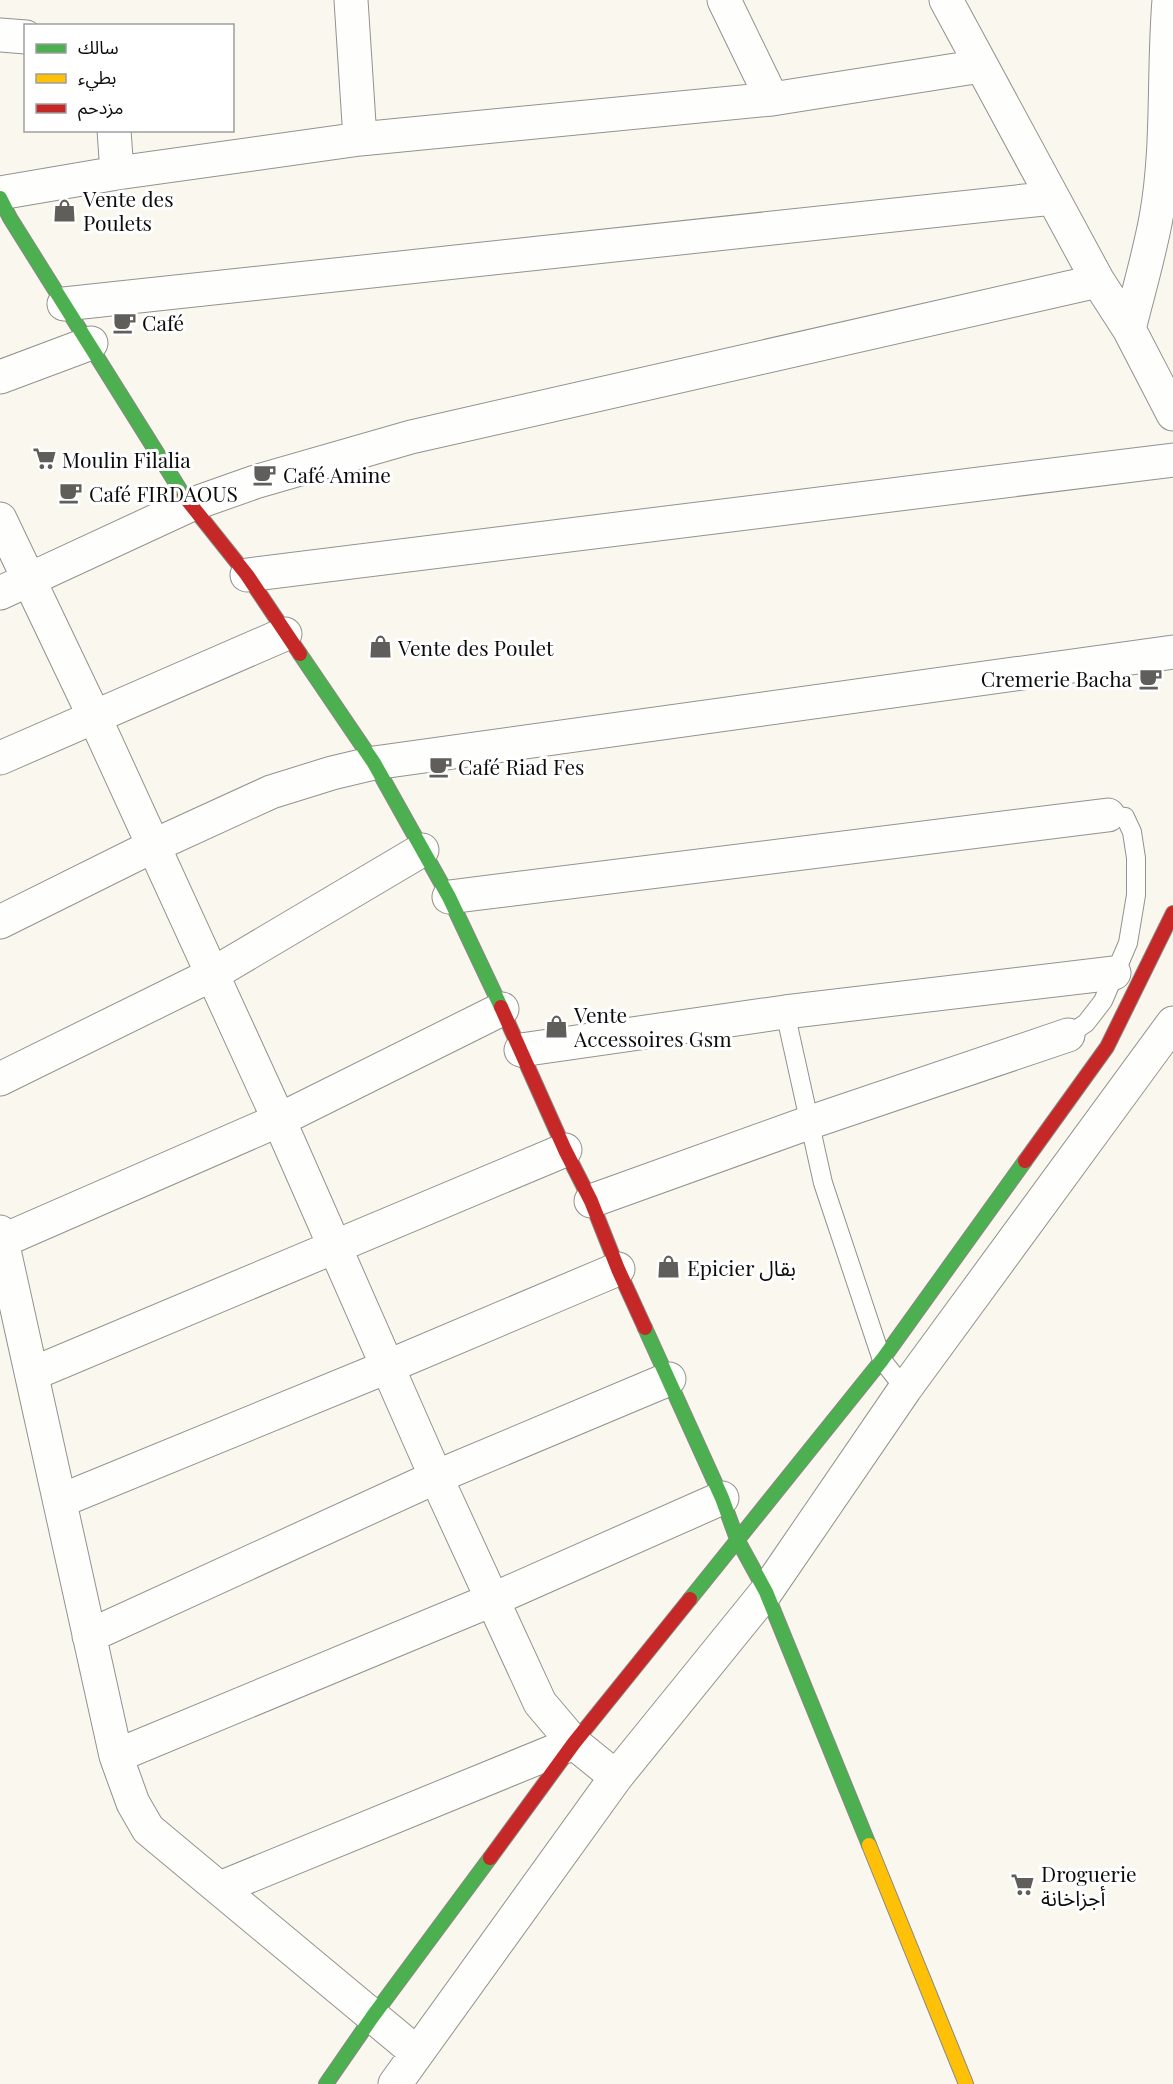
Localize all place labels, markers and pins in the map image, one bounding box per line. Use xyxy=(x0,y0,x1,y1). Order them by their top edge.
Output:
place label: Vente des Poulets xyxy=(82,184,174,236)
shop icon: Vente des Poulets xyxy=(52,197,78,223)
place label: Café xyxy=(142,308,184,336)
cafe icon: Café xyxy=(111,309,137,335)
place label: Moulin Filalia xyxy=(62,445,191,473)
supermarket icon: Moulin Filalia xyxy=(31,446,57,472)
place label: Café Amine xyxy=(283,460,391,488)
cafe icon: Café Amine xyxy=(252,461,278,487)
place label: Café FIRDAOUS xyxy=(89,479,238,507)
cafe icon: Café FIRDAOUS xyxy=(58,480,84,506)
place label: Vente des Poulet xyxy=(397,633,554,661)
shop icon: Vente des Poulet xyxy=(367,634,393,660)
place label: Cremerie Bacha xyxy=(981,664,1133,692)
cafe icon: Cremerie Bacha xyxy=(1137,665,1163,691)
place label: Café Riad Fes xyxy=(458,752,584,780)
cafe icon: Café Riad Fes xyxy=(427,753,453,779)
place label: Vente Accessoires Gsm xyxy=(573,1000,732,1052)
shop icon: Vente Accessoires Gsm xyxy=(543,1013,569,1039)
place label: Epicier بقال xyxy=(687,1253,796,1281)
shop icon: Epicier بقال xyxy=(656,1254,682,1280)
place label: Droguerie أجزاخانة xyxy=(1041,1859,1137,1911)
supermarket icon: Droguerie أجزاخانة xyxy=(1010,1872,1036,1898)

